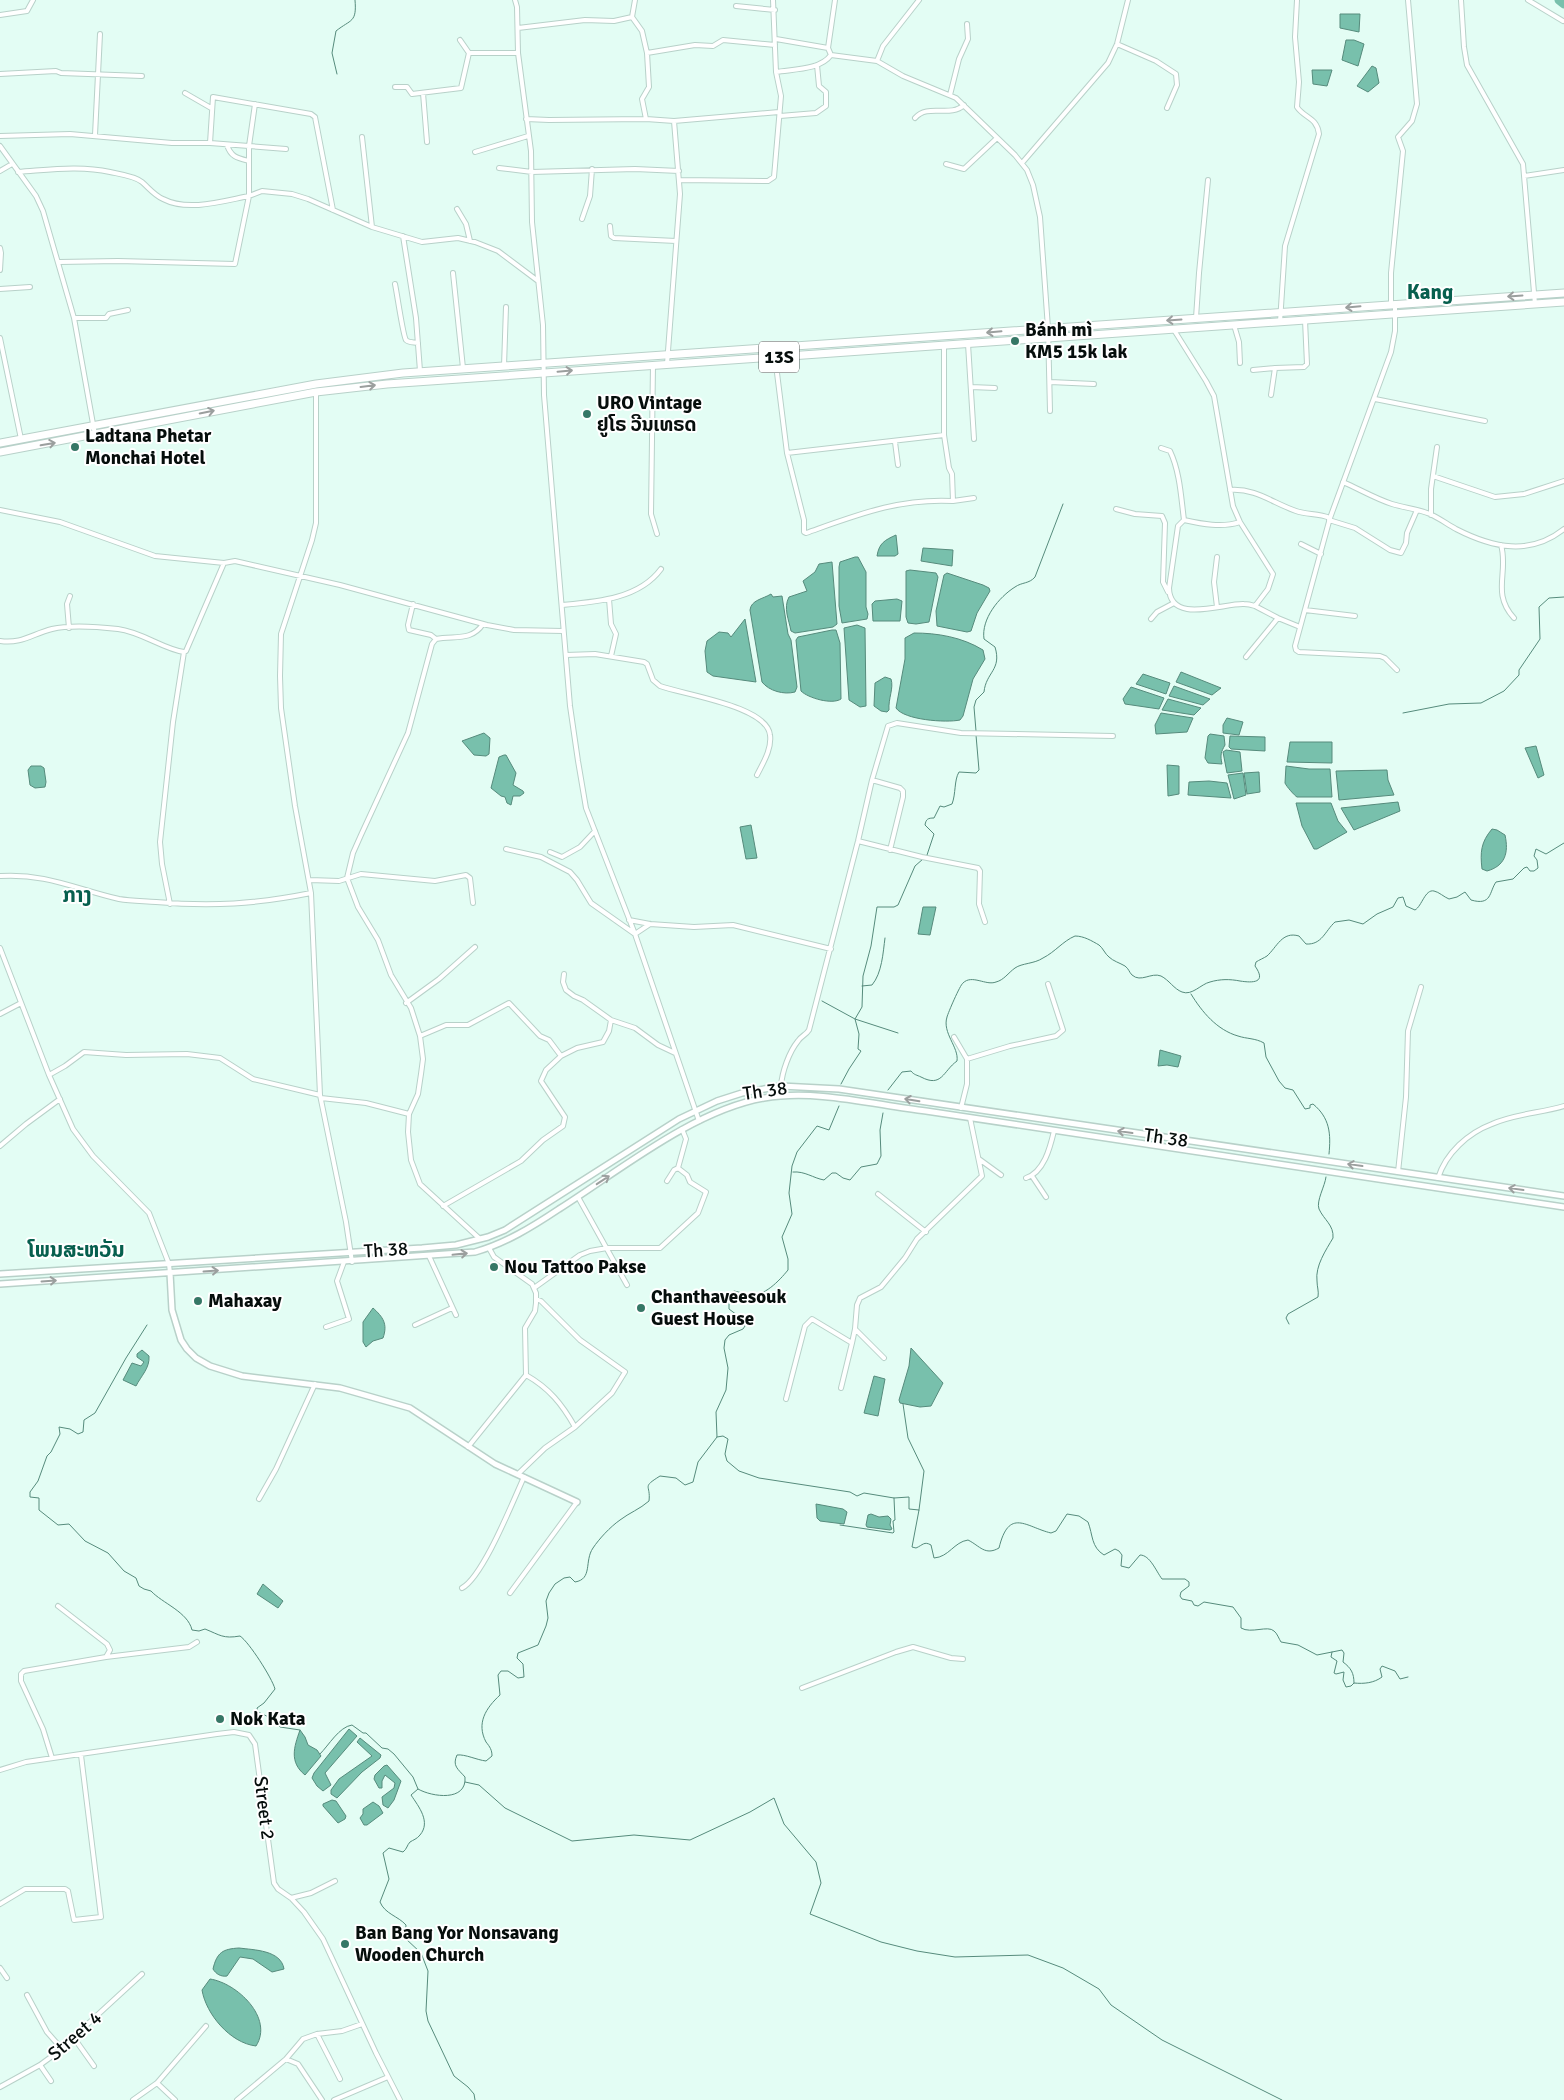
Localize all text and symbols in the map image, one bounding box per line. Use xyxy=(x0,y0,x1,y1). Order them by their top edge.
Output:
district label: Kang xyxy=(1407,279,1453,305)
one-way arrow xyxy=(1508,292,1524,301)
one-way arrow xyxy=(1346,302,1362,311)
one-way arrow xyxy=(1166,316,1182,325)
place label: Bánh mì KM5 15k lak xyxy=(1025,318,1127,364)
one-way arrow xyxy=(986,328,1002,337)
marker: Bánh mì KM5 15k lak xyxy=(1009,335,1021,347)
road number: 13S xyxy=(759,342,799,372)
one-way arrow xyxy=(556,367,572,376)
one-way arrow xyxy=(359,381,375,391)
place label: URO Vintage ຢູໂຣ ວີນເທຣດ xyxy=(597,391,702,437)
one-way arrow xyxy=(199,407,215,417)
marker: URO Vintage ຢູໂຣ ວີນເທຣດ xyxy=(581,408,593,420)
place label: Ladtana Phetar Monchai Hotel xyxy=(85,424,212,470)
one-way arrow xyxy=(40,438,56,448)
marker: Ladtana Phetar Monchai Hotel xyxy=(69,441,81,453)
district label: ກາງ xyxy=(62,882,92,908)
street label: Th 38 xyxy=(741,1076,789,1106)
one-way arrow xyxy=(905,1095,921,1105)
street label: Th 38 xyxy=(1142,1123,1190,1153)
one-way arrow xyxy=(1117,1126,1133,1136)
one-way arrow xyxy=(1347,1160,1363,1170)
one-way arrow xyxy=(596,1175,610,1185)
one-way arrow xyxy=(1508,1184,1524,1194)
street label: Th 38 xyxy=(363,1236,409,1264)
district label: ໂພນສະຫວັນ xyxy=(26,1237,125,1263)
one-way arrow xyxy=(452,1249,468,1259)
place label: Nou Tattoo Pakse xyxy=(504,1255,646,1279)
marker: Nou Tattoo Pakse xyxy=(488,1261,500,1273)
one-way arrow xyxy=(203,1266,219,1275)
one-way arrow xyxy=(40,1277,56,1286)
place label: Chanthaveesouk Guest House xyxy=(651,1285,786,1331)
place label: Mahaxay xyxy=(208,1289,282,1313)
marker: Mahaxay xyxy=(192,1295,204,1307)
marker: Chanthaveesouk Guest House xyxy=(635,1302,647,1314)
place label: Nok Kata xyxy=(230,1707,306,1731)
marker: Nok Kata xyxy=(214,1713,226,1725)
street label: Street 2 xyxy=(248,1775,280,1841)
place label: Ban Bang Yor Nonsavang Wooden Church xyxy=(355,1921,559,1967)
marker: Ban Bang Yor Nonsavang Wooden Church xyxy=(339,1938,351,1950)
street label: Street 4 xyxy=(43,2006,107,2066)

